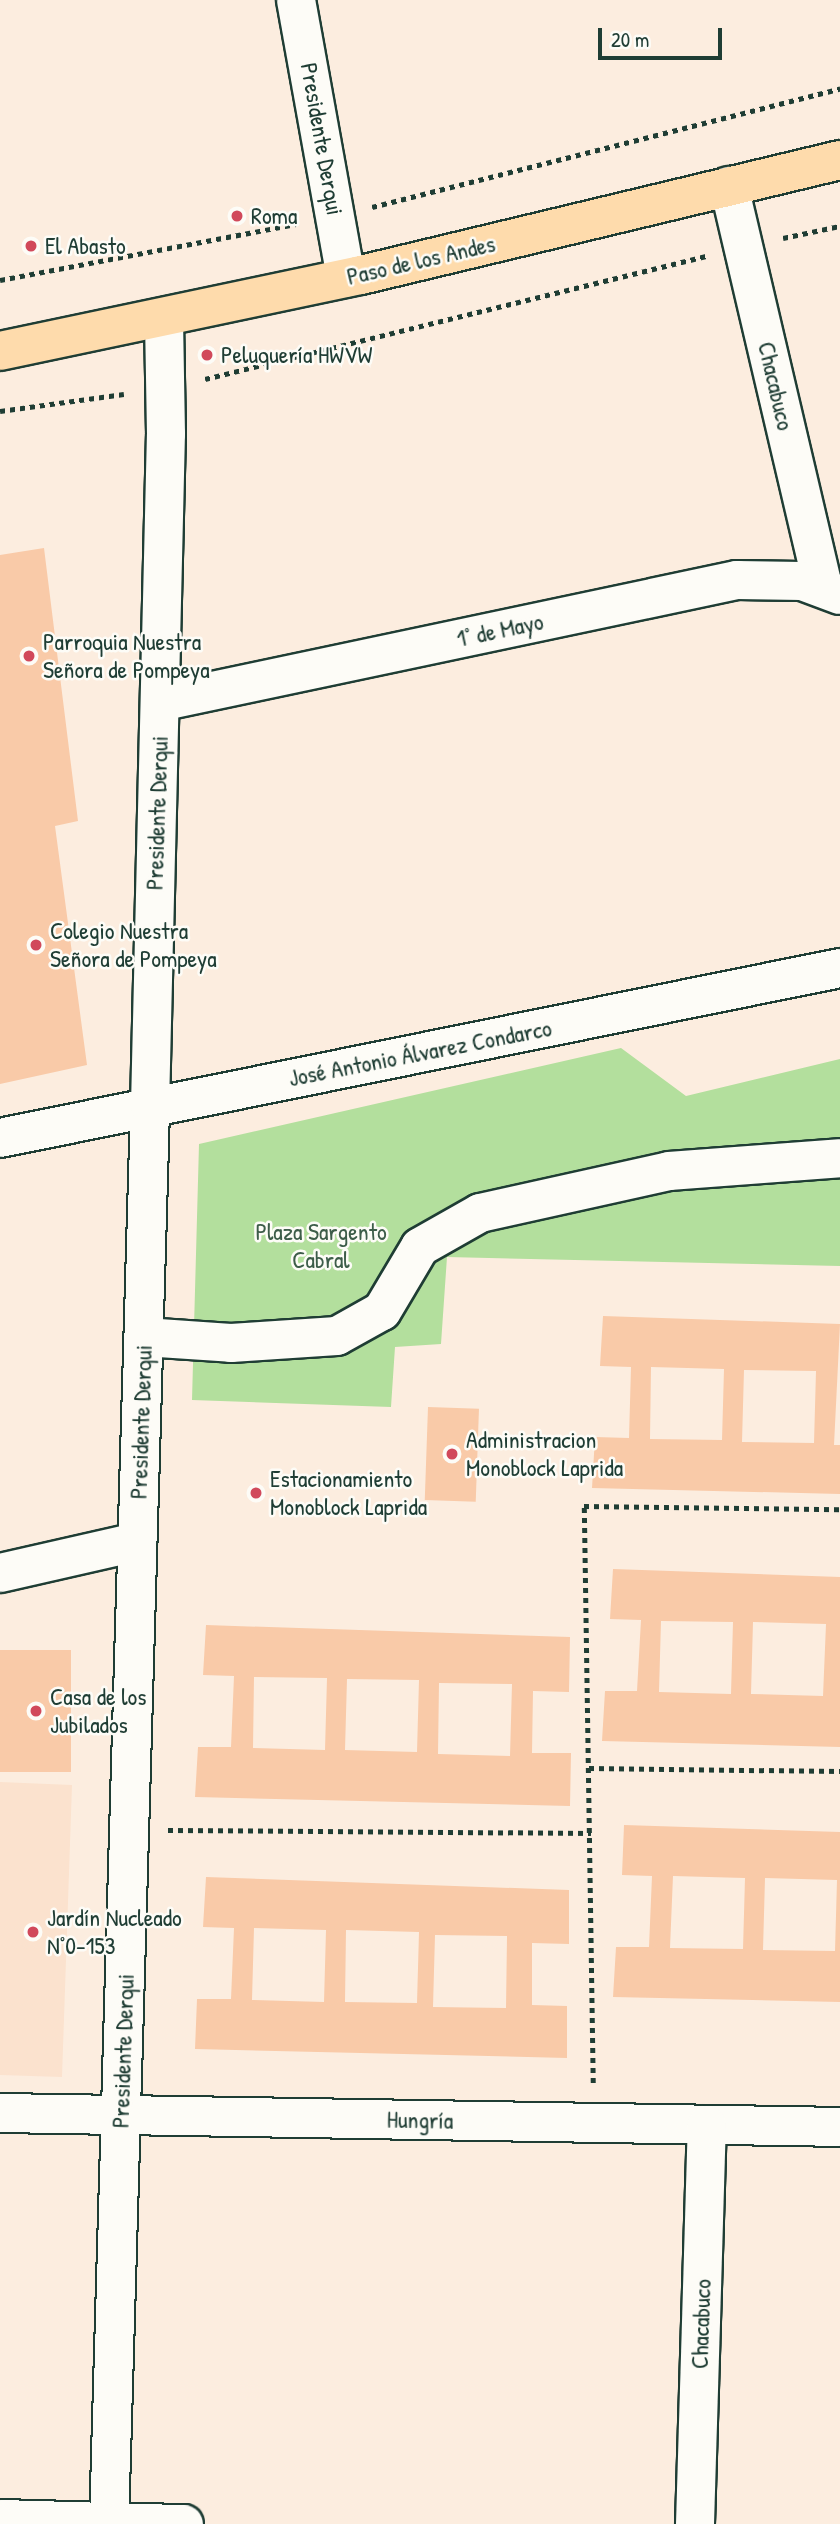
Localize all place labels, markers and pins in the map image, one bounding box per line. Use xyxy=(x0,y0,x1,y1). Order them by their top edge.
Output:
place label: Roma xyxy=(251,202,297,230)
marker: Roma xyxy=(229,208,245,224)
place label: El Abasto xyxy=(45,232,126,260)
marker: El Abasto xyxy=(23,238,39,254)
place label: Peluquería HWVW xyxy=(221,341,372,369)
marker: Peluquería HWVW xyxy=(199,347,215,363)
place label: Parroquia Nuestra Señora de Pompeya xyxy=(43,628,210,684)
marker: Parroquia Nuestra Señora de Pompeya xyxy=(21,648,37,664)
place label: Colegio Nuestra Señora de Pompeya xyxy=(50,917,217,973)
marker: Colegio Nuestra Señora de Pompeya xyxy=(28,937,44,953)
place label: Administracion Monoblock Laprida xyxy=(466,1426,623,1482)
marker: Administracion Monoblock Laprida xyxy=(444,1446,460,1462)
place label: Estacionamiento Monoblock Laprida xyxy=(270,1465,427,1521)
marker: Estacionamiento Monoblock Laprida xyxy=(248,1485,264,1501)
place label: Casa de los Jubilados xyxy=(50,1683,146,1739)
marker: Casa de los Jubilados xyxy=(28,1703,44,1719)
place label: Jardín Nucleado N°0-153 xyxy=(47,1904,182,1960)
marker: Jardín Nucleado N°0-153 xyxy=(25,1924,41,1940)

